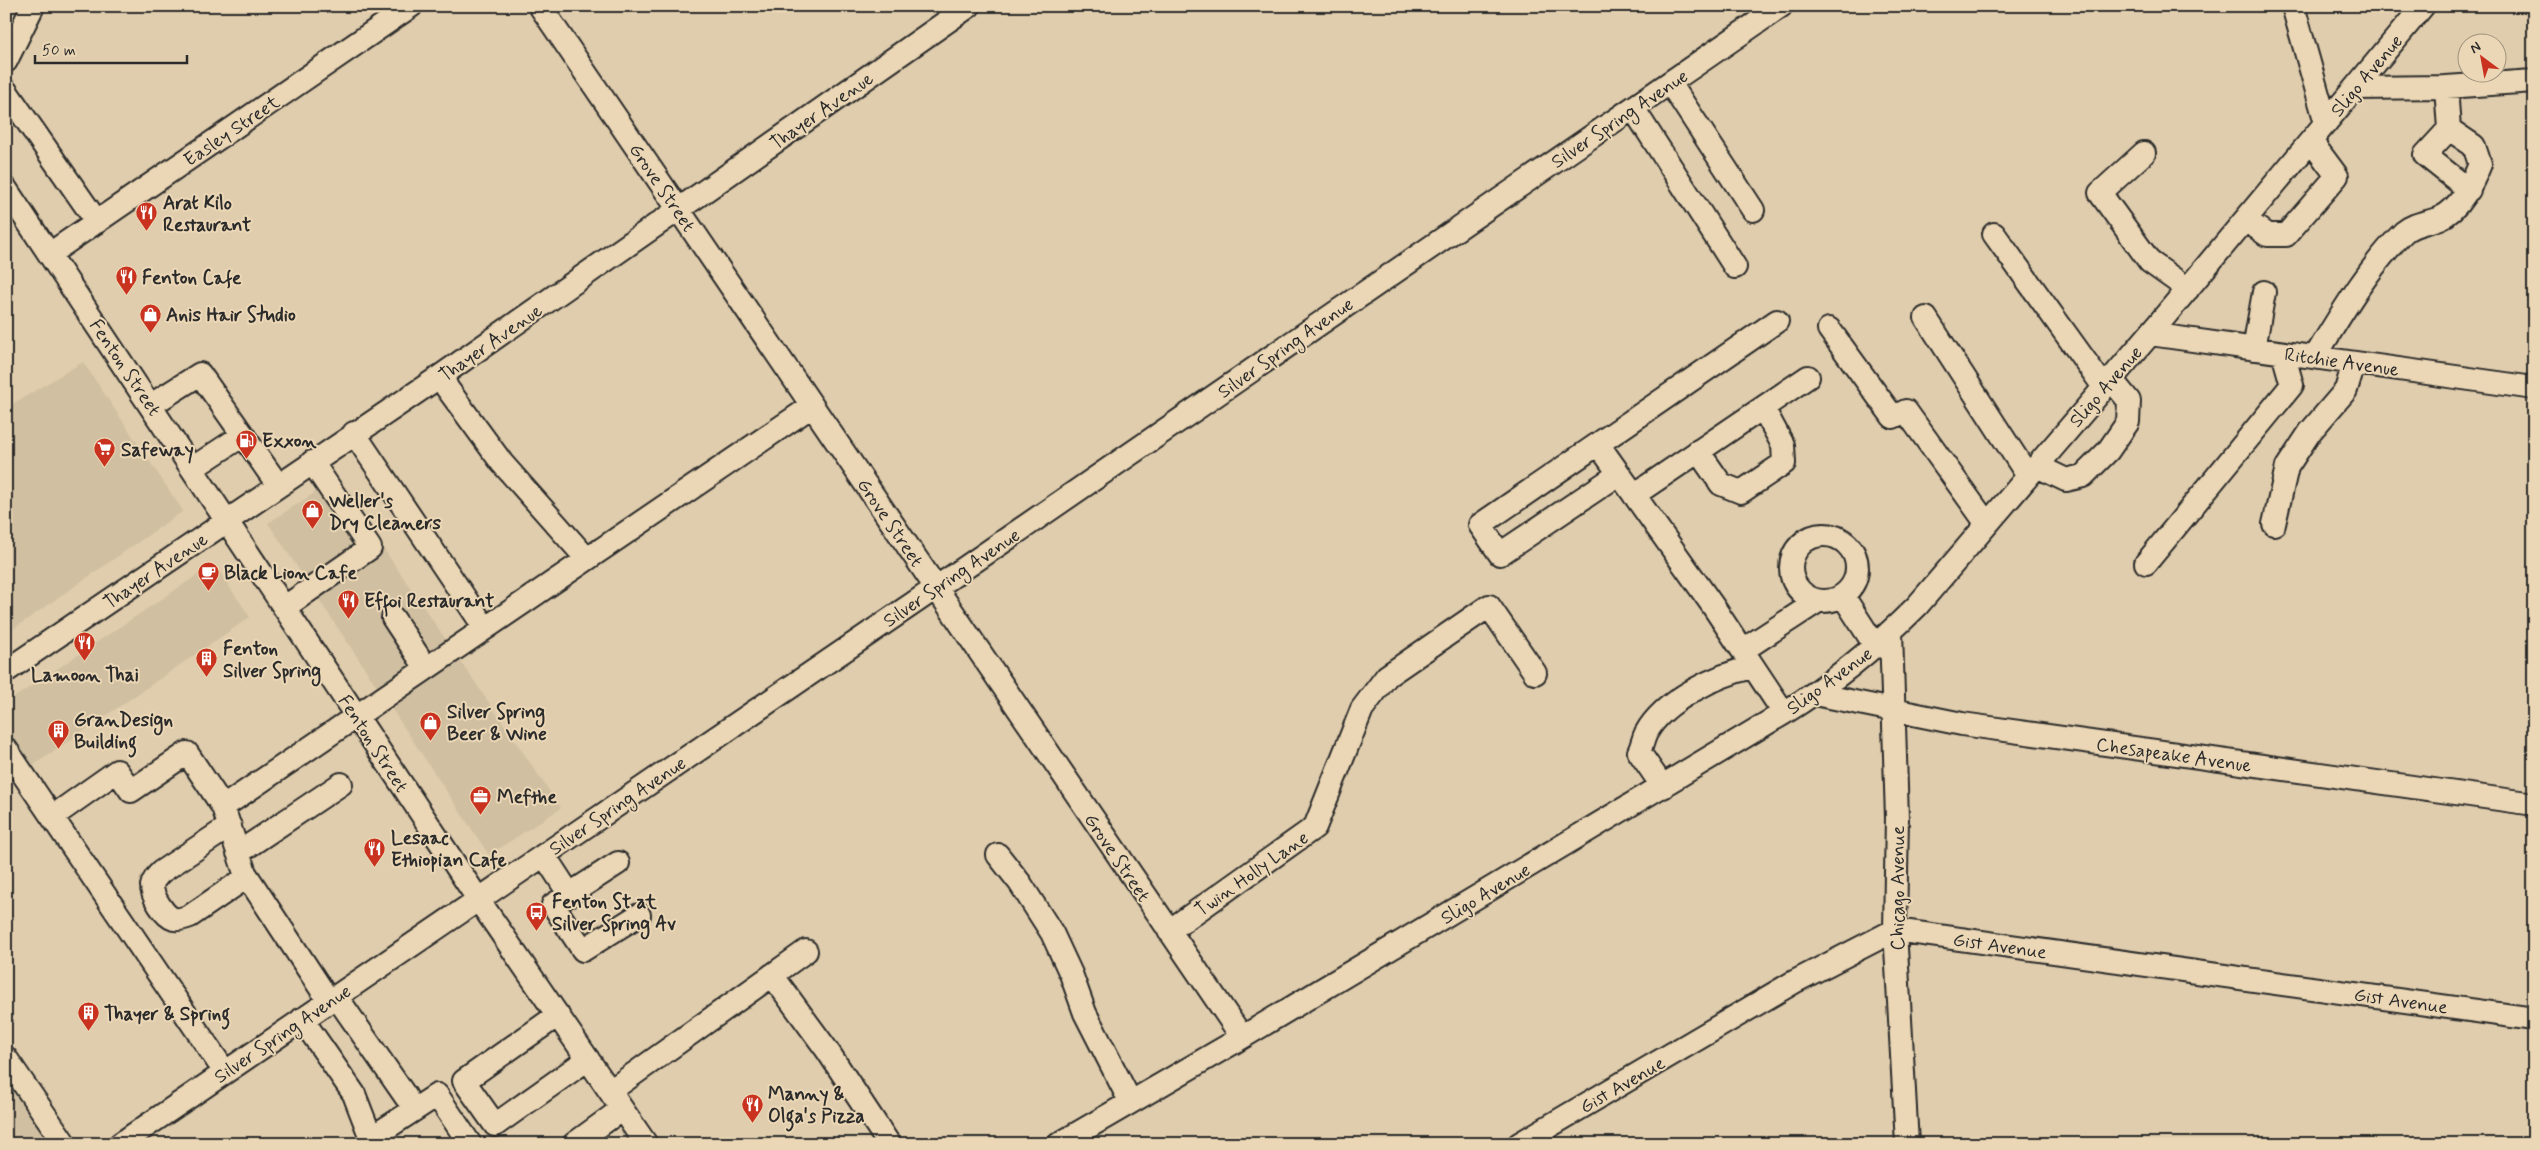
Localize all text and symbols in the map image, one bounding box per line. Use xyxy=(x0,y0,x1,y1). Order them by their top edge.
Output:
street label: Sligo Avenue xyxy=(2325,30,2410,123)
scale bar xyxy=(35,32,188,64)
north arrow xyxy=(2458,32,2508,82)
text: N xyxy=(2467,38,2484,58)
text: 50 m xyxy=(42,41,76,61)
street label: Silver Spring Avenue xyxy=(1546,64,1694,176)
street label: Thayer Avenue xyxy=(765,66,879,156)
street label: Easley Street xyxy=(179,90,285,173)
street label: Grove Street xyxy=(623,139,701,237)
place label: Arat Kilo Restaurant xyxy=(163,191,251,238)
restaurant icon: Arat Kilo Restaurant xyxy=(135,201,159,232)
restaurant icon: Fenton Cafe xyxy=(114,265,138,296)
place label: Fenton Cafe xyxy=(142,266,242,291)
street label: Silver Spring Avenue xyxy=(1213,292,1360,406)
street label: Thayer Avenue xyxy=(434,298,548,388)
shop icon: Anis Hair Studio xyxy=(138,302,162,333)
place label: Anis Hair Studio xyxy=(166,303,296,328)
street label: Fenton Street xyxy=(83,315,166,421)
street label: Sligo Avenue xyxy=(2064,341,2149,434)
street label: Ritchie Avenue xyxy=(2283,342,2401,383)
fuel station icon: Exxon xyxy=(234,428,258,459)
place label: Exxon xyxy=(262,429,316,454)
supermarket icon: Safeway xyxy=(93,437,117,468)
place label: Safeway xyxy=(121,438,194,464)
street label: Grove Street xyxy=(851,474,929,572)
place label: Weller's Dry Cleaners xyxy=(328,489,441,536)
shop icon: Weller's Dry Cleaners xyxy=(301,499,325,530)
street label: Silver Spring Avenue xyxy=(878,523,1026,635)
street label: Thayer Avenue xyxy=(99,527,213,615)
cafe icon: Black Lion Cafe xyxy=(196,560,220,591)
place label: Black Lion Cafe xyxy=(224,561,357,586)
restaurant icon: Effoi Restaurant xyxy=(336,588,360,619)
place label: Effoi Restaurant xyxy=(364,589,494,617)
restaurant icon: Lamoon Thai xyxy=(73,631,97,662)
place label: Fenton Silver Spring xyxy=(223,637,321,687)
street label: Sligo Avenue xyxy=(1782,642,1878,722)
building icon: Fenton Silver Spring xyxy=(195,647,219,678)
place label: Lamoon Thai xyxy=(31,663,139,688)
street label: Fenton Street xyxy=(332,690,414,797)
place label: Silver Spring Beer & Wine xyxy=(447,700,547,747)
place label: GranDesign Building xyxy=(74,708,173,758)
shop icon: Silver Spring Beer & Wine xyxy=(419,710,443,741)
building icon: GranDesign Building xyxy=(46,718,70,749)
street label: Chesapeake Avenue xyxy=(2094,732,2253,779)
street label: Silver Spring Avenue xyxy=(544,751,692,863)
office icon: Mefthe xyxy=(469,784,493,815)
place label: Mefthe xyxy=(497,785,557,810)
street label: Grove Street xyxy=(1078,809,1156,907)
place label: Lesaac Ethiopian Cafe xyxy=(391,826,507,873)
street label: Twin Holly Lane xyxy=(1190,826,1314,924)
street label: Chicago Avenue xyxy=(1886,826,1912,950)
restaurant icon: Lesaac Ethiopian Cafe xyxy=(363,836,387,867)
street label: Sligo Avenue xyxy=(1436,858,1536,932)
place label: Fenton St at Silver Spring Av xyxy=(552,890,676,940)
bus stop icon: Fenton St at Silver Spring Av xyxy=(524,900,548,931)
street label: Gist Avenue xyxy=(1951,928,2048,965)
street label: Silver Spring Avenue xyxy=(209,979,357,1091)
street label: Gist Avenue xyxy=(2352,983,2449,1020)
building icon: Thayer & Spring xyxy=(76,1001,100,1032)
place label: Thayer & Spring xyxy=(104,1002,230,1030)
street label: Gist Avenue xyxy=(1576,1051,1670,1120)
place label: Manny & Olga's Pizza xyxy=(768,1082,865,1132)
restaurant icon: Manny & Olga's Pizza xyxy=(740,1092,764,1123)

